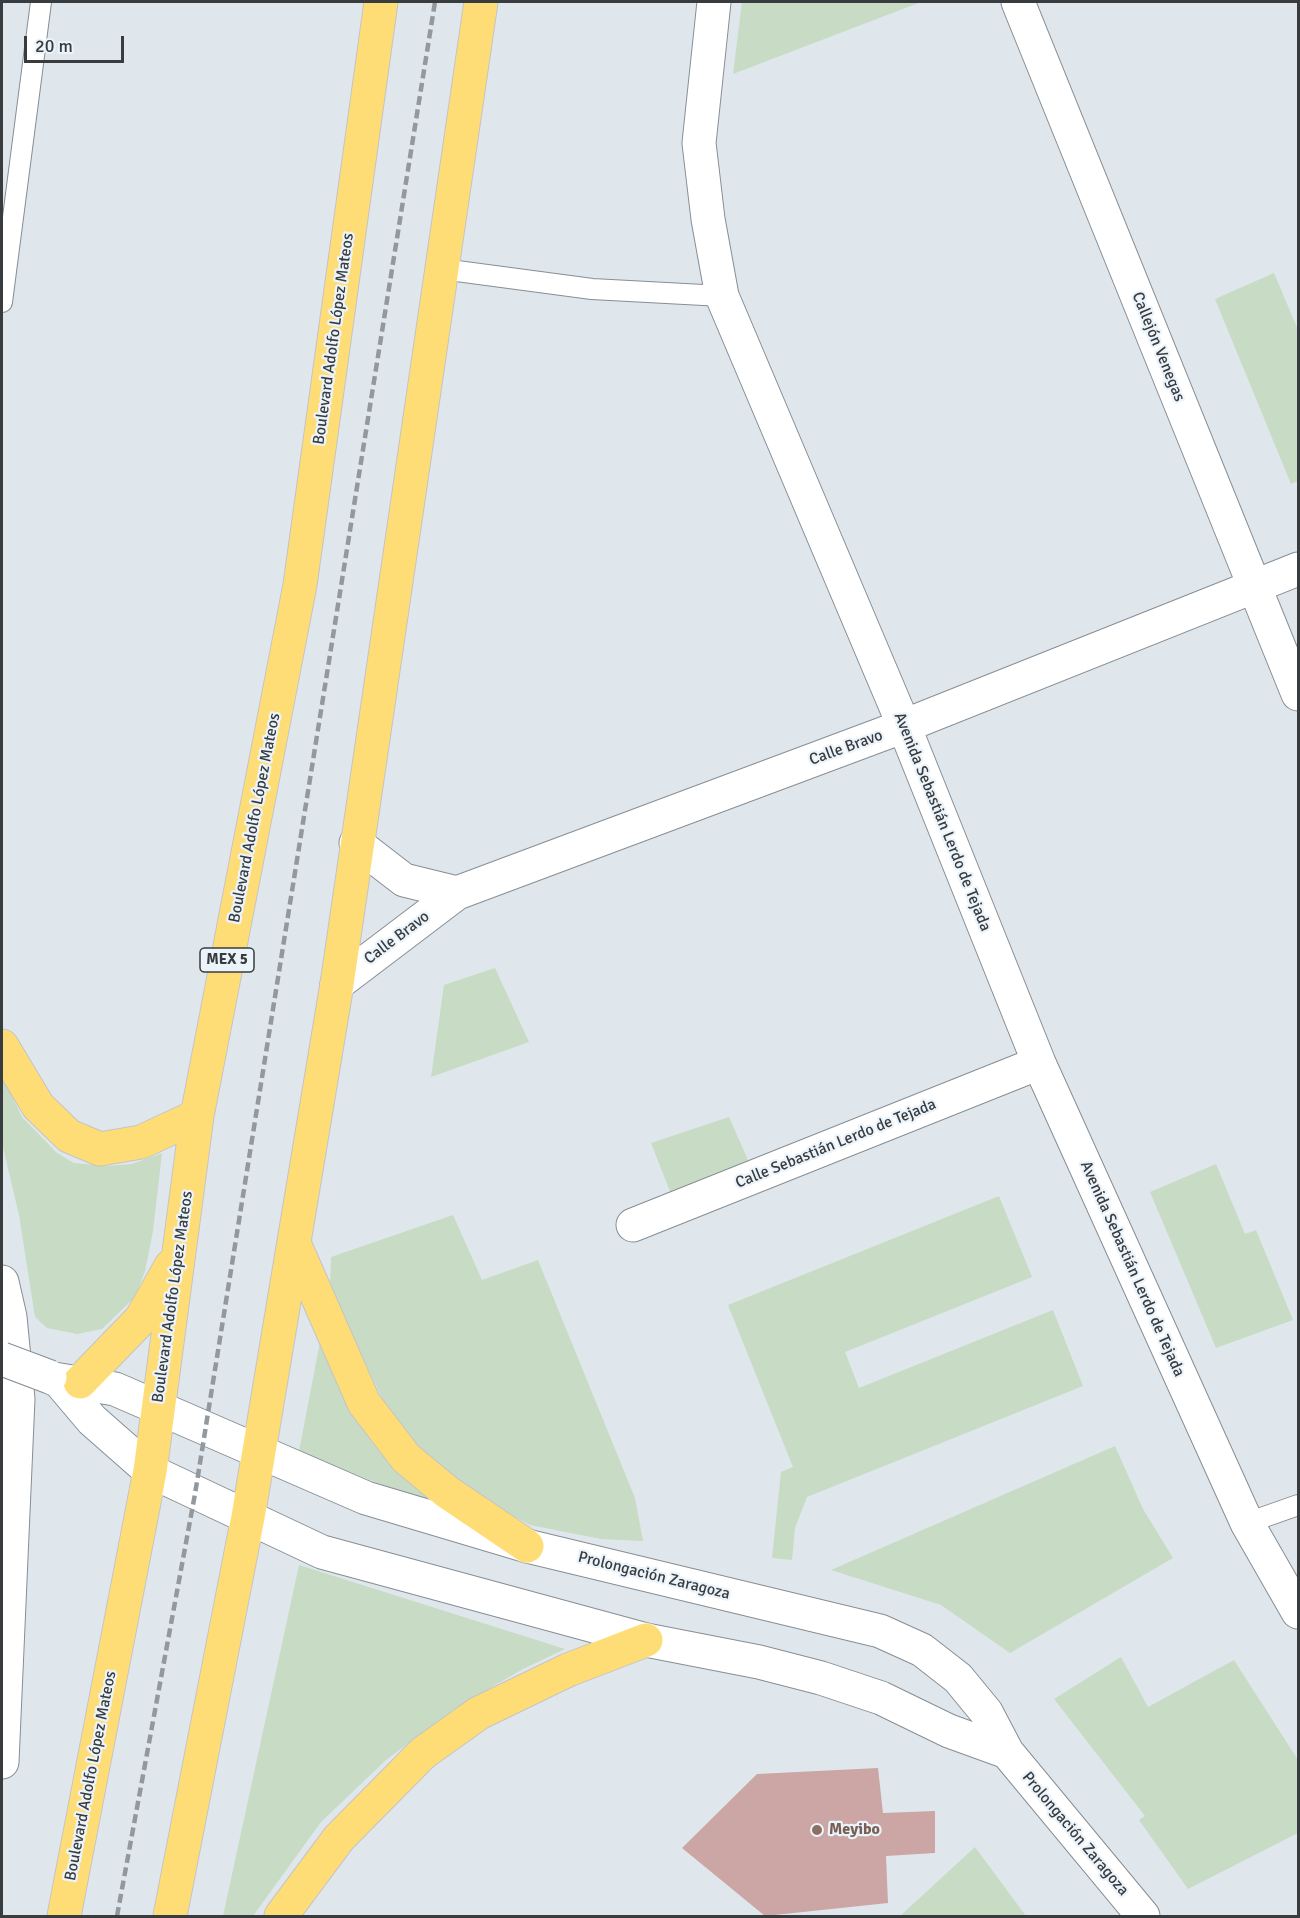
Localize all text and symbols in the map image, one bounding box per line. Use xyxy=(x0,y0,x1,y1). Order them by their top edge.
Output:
scale bar xyxy=(27,24,128,62)
text: 20 m xyxy=(35,35,73,57)
street label: Boulevard Adolfo López Mateos xyxy=(310,232,358,446)
street label: Callejón Venegas xyxy=(1127,289,1189,405)
street label: Avenida Sebastián Lerdo de Tejada xyxy=(889,710,995,934)
street label: Boulevard Adolfo López Mateos xyxy=(225,711,285,925)
street label: Calle Bravo xyxy=(807,726,885,770)
street label: Calle Bravo xyxy=(361,907,433,969)
road number: MEX 5 xyxy=(200,948,254,972)
street label: Calle Sebastián Lerdo de Tejada xyxy=(733,1095,939,1193)
street label: Avenida Sebastián Lerdo de Tejada xyxy=(1076,1158,1188,1380)
street label: Boulevard Adolfo López Mateos xyxy=(149,1190,197,1404)
street label: Prolongación Zaragoza xyxy=(576,1548,732,1604)
street label: Boulevard Adolfo López Mateos xyxy=(61,1669,121,1883)
street label: Prolongación Zaragoza xyxy=(1018,1768,1132,1900)
place label: Meyibo xyxy=(829,1820,880,1840)
marker: Meyibo xyxy=(810,1823,824,1837)

